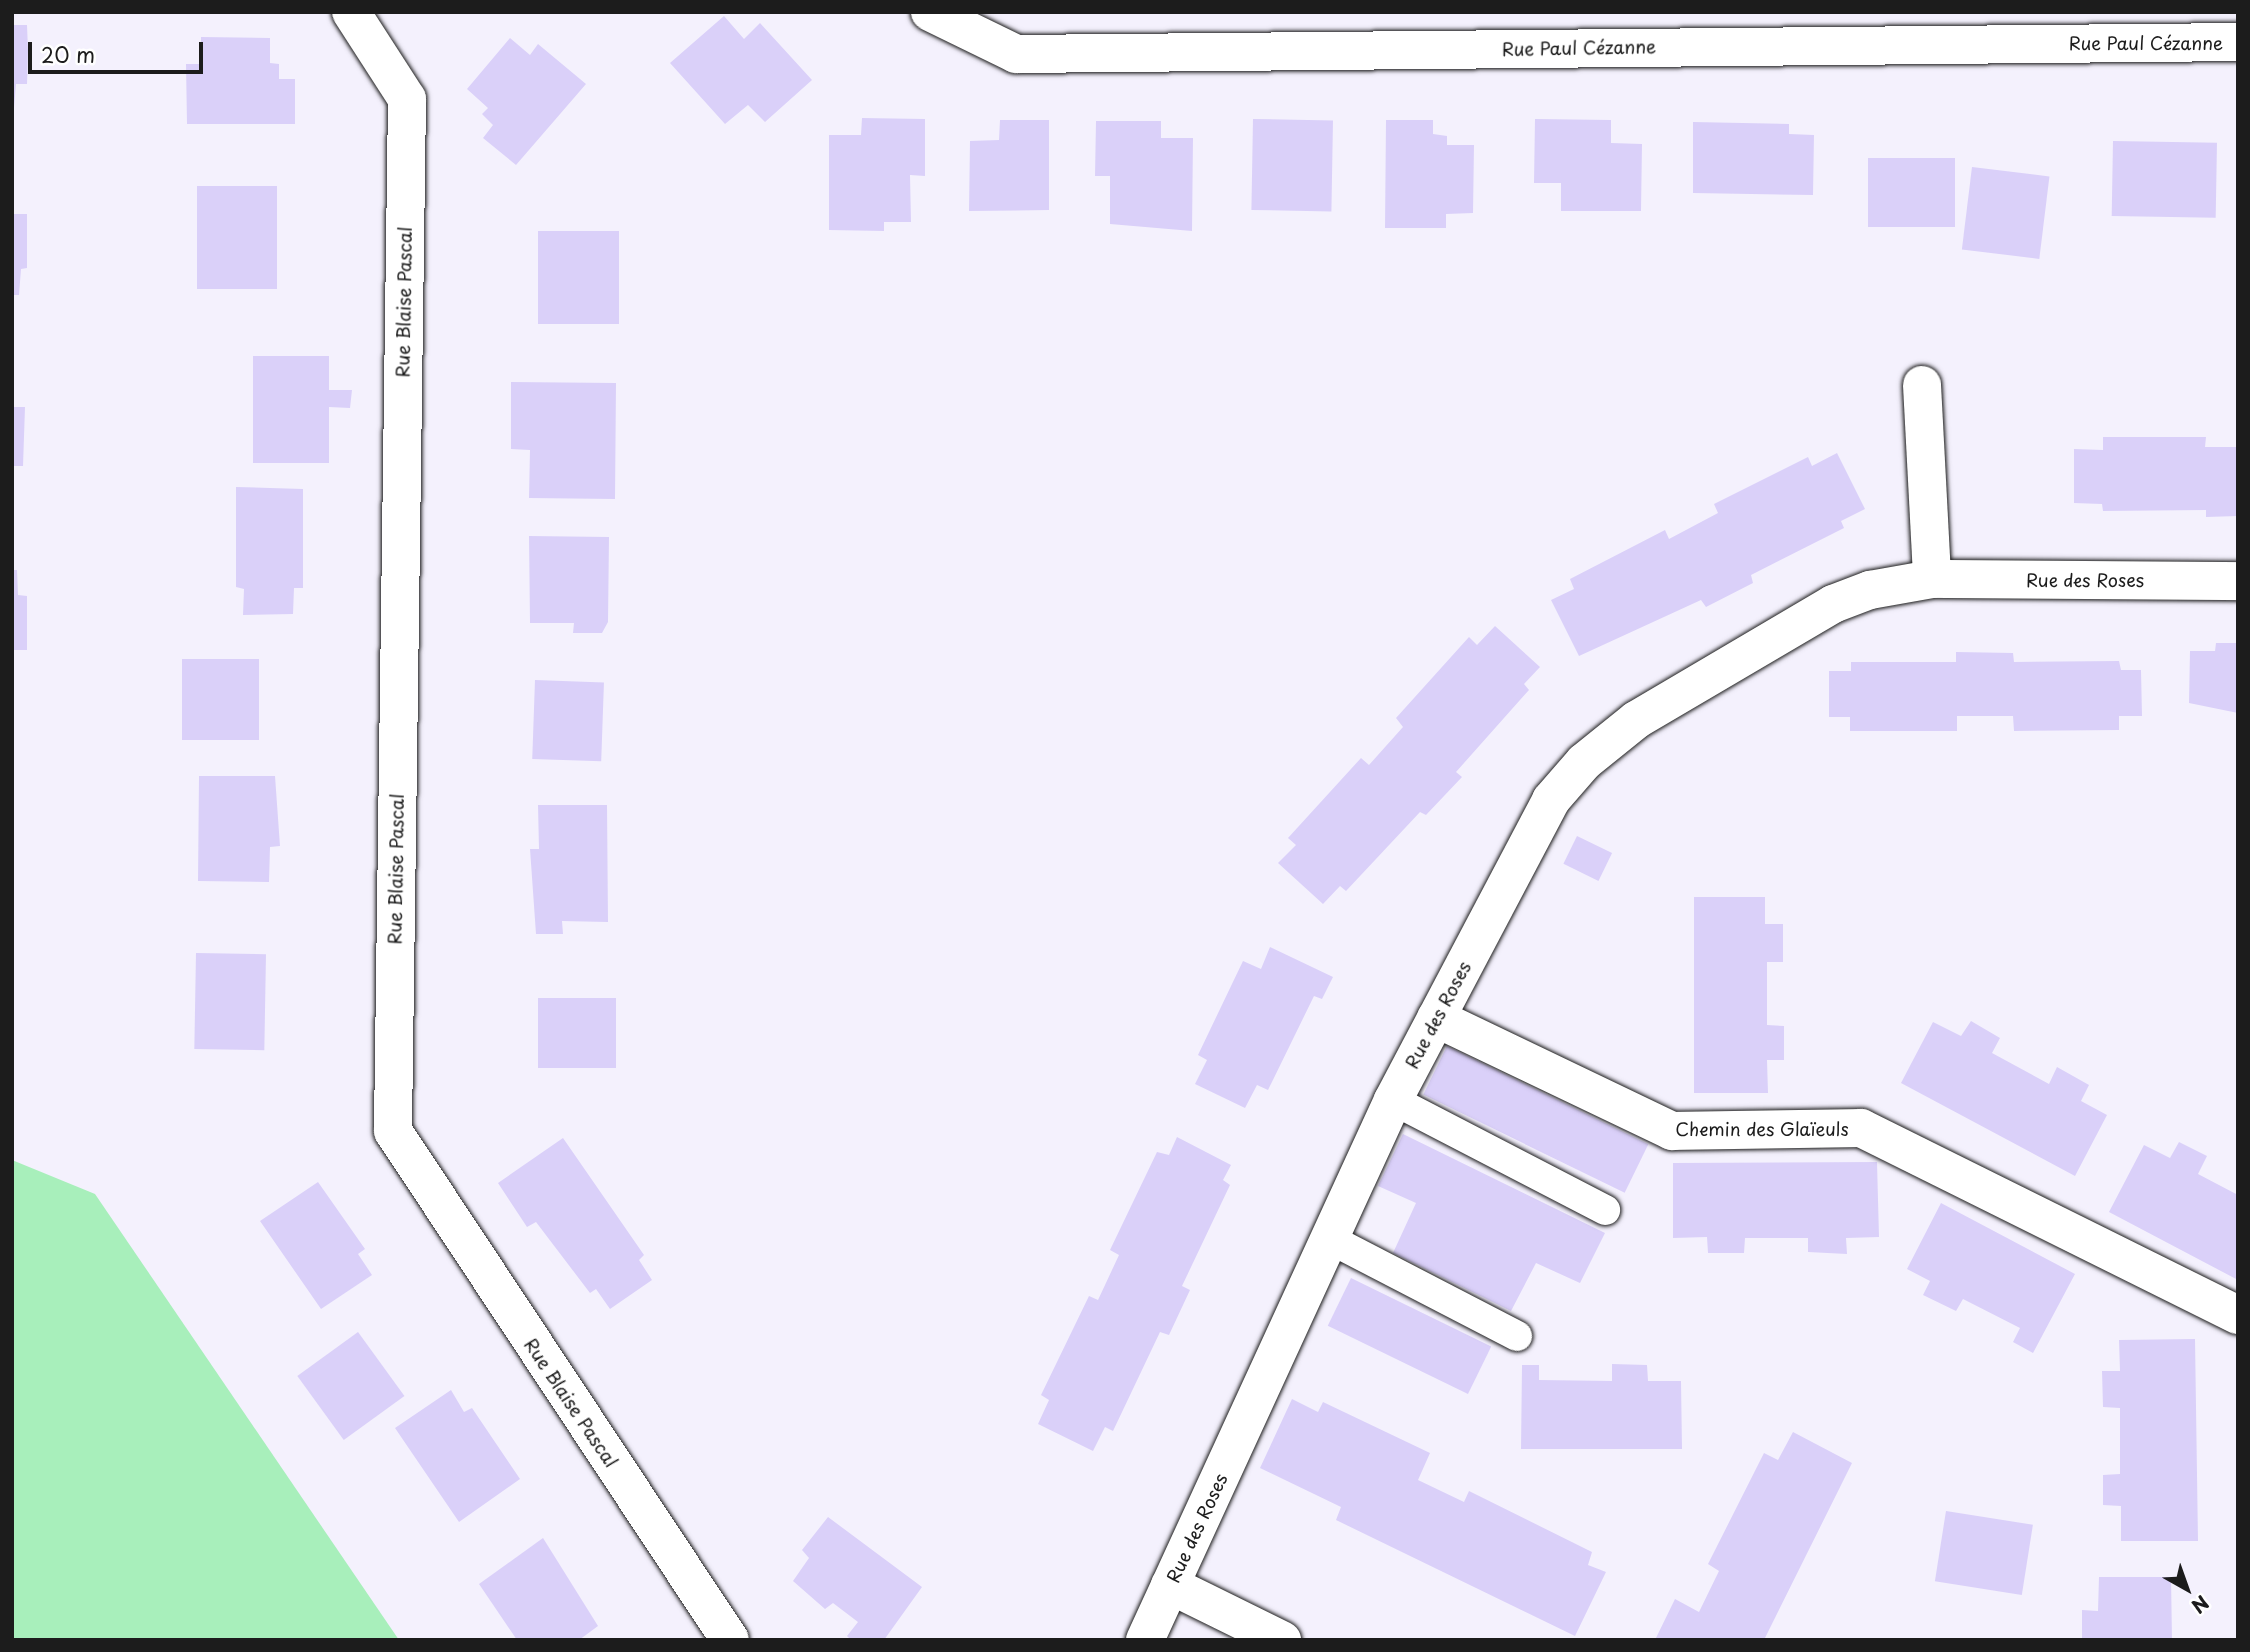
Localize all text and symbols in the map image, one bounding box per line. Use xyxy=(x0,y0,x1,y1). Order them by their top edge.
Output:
scale bar xyxy=(32,28,206,72)
street label: Rue Paul Cézanne xyxy=(2069,32,2223,54)
street label: Rue Paul Cézanne xyxy=(1502,36,1656,60)
text: 20 m xyxy=(41,38,95,70)
street label: Rue Blaise Pascal xyxy=(392,226,416,378)
street label: Rue des Roses xyxy=(2025,569,2145,591)
street label: Rue Blaise Pascal xyxy=(384,793,408,945)
street label: Rue des Roses xyxy=(1400,957,1476,1073)
street label: Chemin des Glaïeuls xyxy=(1675,1118,1849,1140)
street label: Rue Blaise Pascal xyxy=(519,1334,623,1472)
street label: Rue des Roses xyxy=(1162,1469,1232,1587)
north arrow xyxy=(2152,1554,2222,1624)
text: N xyxy=(2186,1590,2215,1621)

